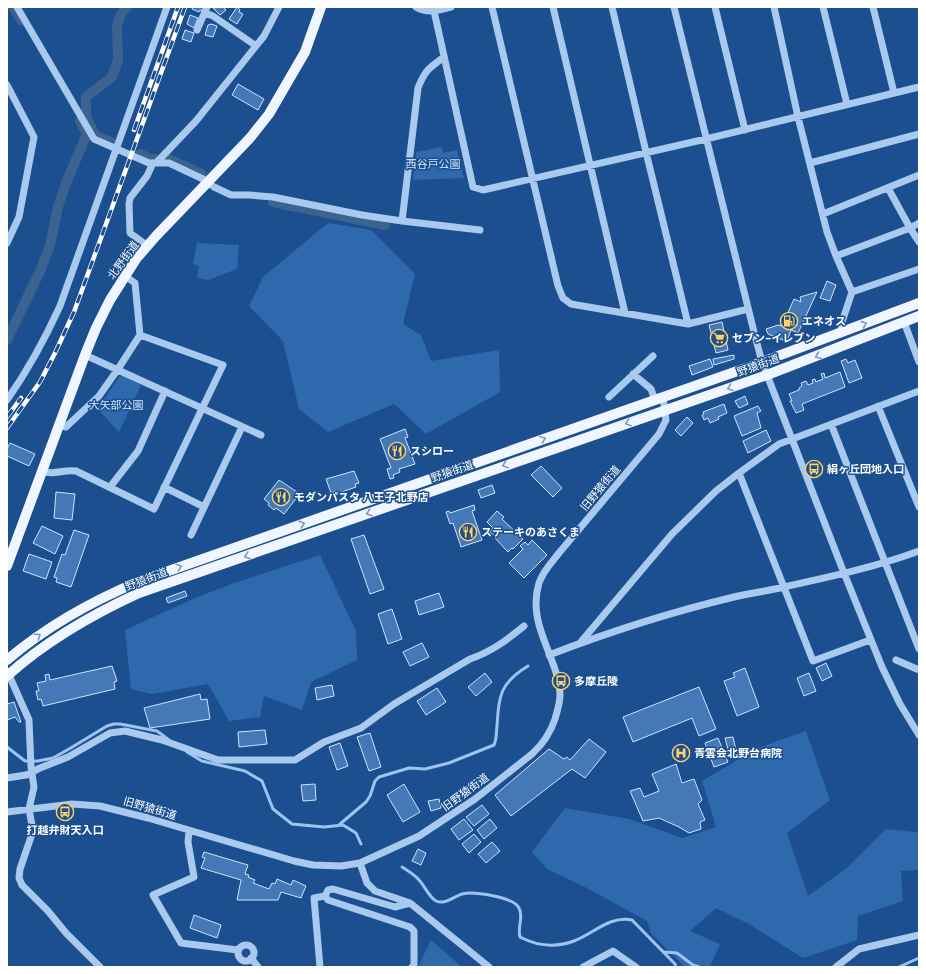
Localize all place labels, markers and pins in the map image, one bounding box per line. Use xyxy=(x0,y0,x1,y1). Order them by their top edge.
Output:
fuel station icon: エネオス xyxy=(779,311,799,331)
place label: エネオス xyxy=(802,314,846,328)
supermarket icon: セブン-イレブン xyxy=(709,328,729,348)
place label: セブン-イレブン xyxy=(732,331,815,345)
restaurant icon: スシロー xyxy=(387,441,407,461)
place label: スシロー xyxy=(410,444,454,458)
bus stop icon: 絹ヶ丘団地入口 xyxy=(804,459,824,479)
place label: 絹ヶ丘団地入口 xyxy=(827,462,904,476)
restaurant icon: モダンパスタ 八王子北野店 xyxy=(271,487,291,507)
place label: モダンパスタ 八王子北野店 xyxy=(294,490,429,504)
restaurant icon: ステーキのあさくま xyxy=(458,522,478,542)
place label: ステーキのあさくま xyxy=(481,525,580,539)
bus stop icon: 多摩丘陵 xyxy=(551,671,571,691)
place label: 多摩丘陵 xyxy=(574,674,618,688)
hospital icon: 青雲会北野台病院 xyxy=(671,743,691,763)
place label: 青雲会北野台病院 xyxy=(694,746,782,760)
bus stop icon: 打越弁財天入口 xyxy=(55,802,75,822)
place label: 打越弁財天入口 xyxy=(27,823,104,837)

